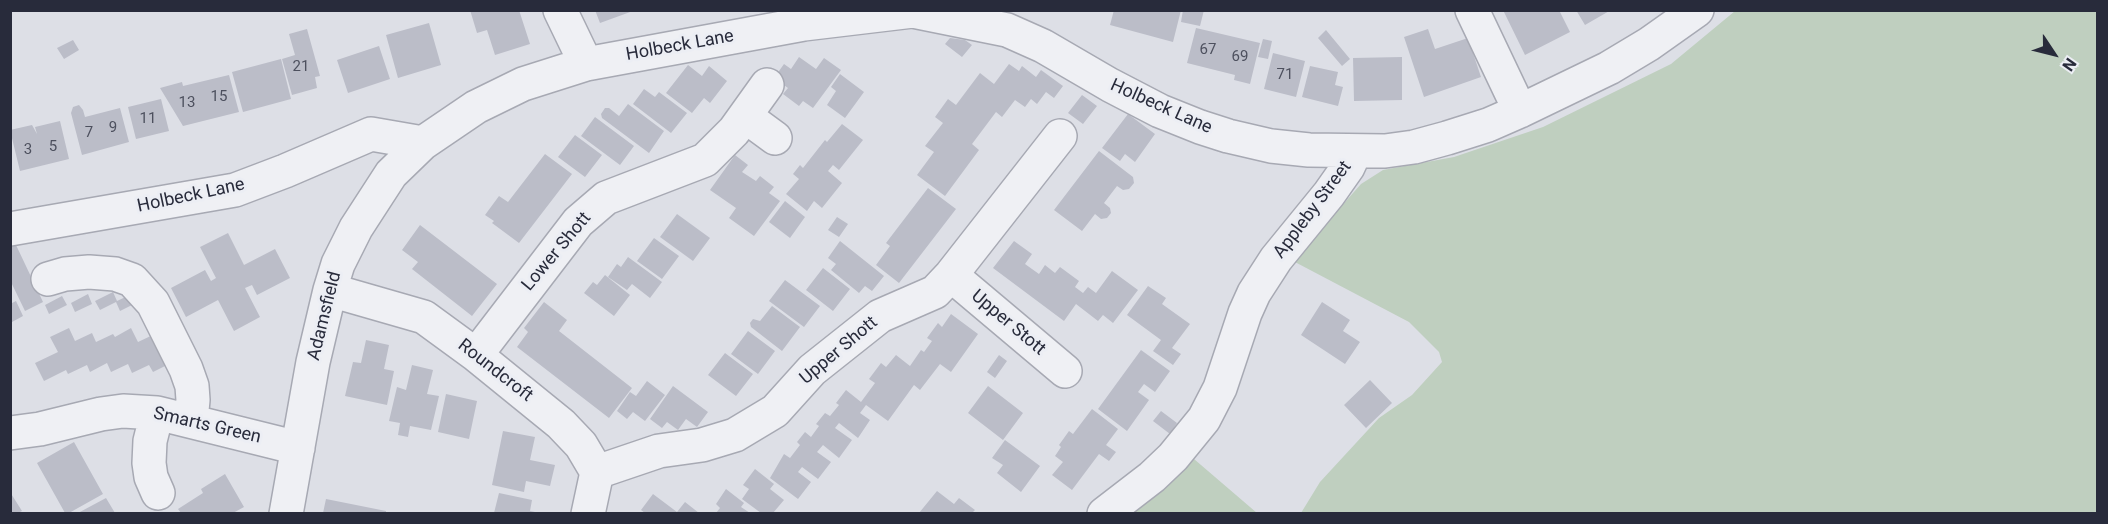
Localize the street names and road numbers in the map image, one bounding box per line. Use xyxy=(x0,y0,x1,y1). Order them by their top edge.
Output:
street label: Holbeck Lane xyxy=(624,26,736,66)
street label: Holbeck Lane xyxy=(1107,75,1215,139)
street label: Appleby Street xyxy=(1269,157,1357,263)
street label: Holbeck Lane xyxy=(135,174,247,218)
street label: Lower Shott xyxy=(518,208,596,296)
street label: Adamsfield xyxy=(304,269,346,363)
street label: Upper Stott xyxy=(966,286,1050,360)
street label: Upper Shott xyxy=(796,312,882,390)
street label: Roundcroft xyxy=(453,335,537,407)
street label: Smarts Green xyxy=(151,403,263,449)

